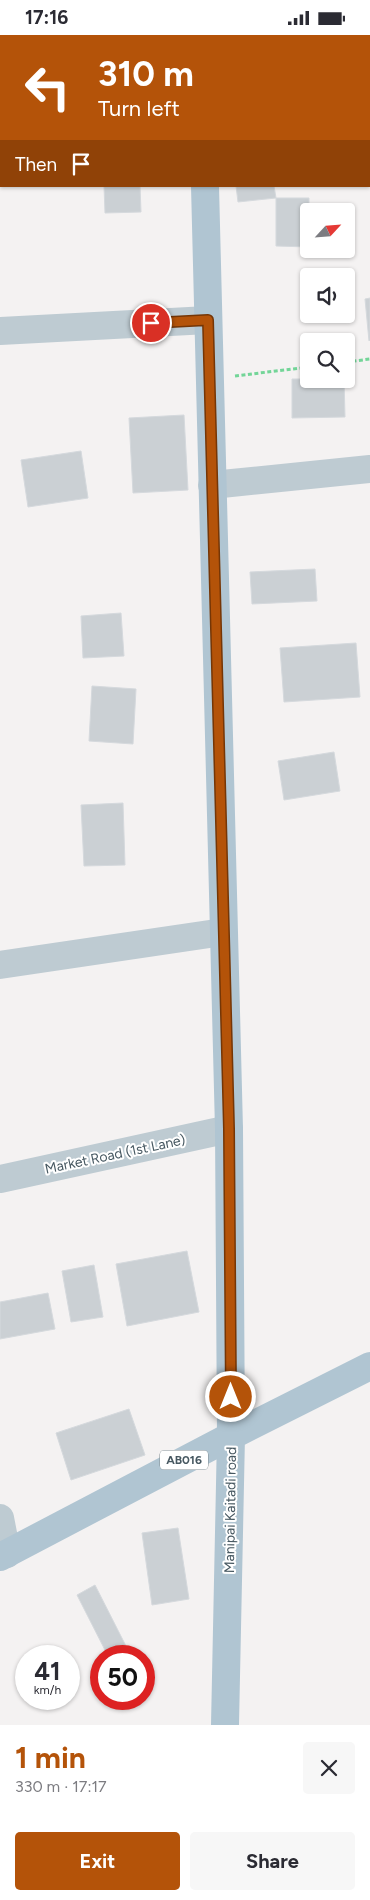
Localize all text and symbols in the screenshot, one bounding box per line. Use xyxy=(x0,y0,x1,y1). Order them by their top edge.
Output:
text: 17:16 xyxy=(25,6,68,29)
text: 310 m xyxy=(98,53,194,95)
icon: left xyxy=(15,55,80,120)
text: Turn left xyxy=(98,95,180,122)
icon: arrive xyxy=(67,150,95,178)
text: Then xyxy=(15,153,57,176)
north arrow xyxy=(300,203,355,257)
map controls xyxy=(300,203,355,388)
button: sound xyxy=(300,268,355,323)
pin xyxy=(130,302,172,344)
icon: arrive xyxy=(137,309,165,337)
button: search xyxy=(300,333,355,388)
street label: Market Road (1st Lane) xyxy=(43,1131,187,1178)
position arrow xyxy=(204,1370,256,1422)
street label: Manipai Kaitadi road xyxy=(221,1447,240,1573)
road number: AB016 xyxy=(160,1451,208,1469)
speed limit sign: 50 xyxy=(90,1645,155,1710)
text: 41 xyxy=(34,1656,61,1686)
text: km/h xyxy=(34,1683,61,1697)
text: 1 min xyxy=(15,1739,86,1776)
button: close xyxy=(303,1742,355,1794)
text: 330 m · 17:17 xyxy=(15,1777,107,1796)
button: Exit xyxy=(15,1832,180,1890)
button: Share xyxy=(190,1832,355,1890)

